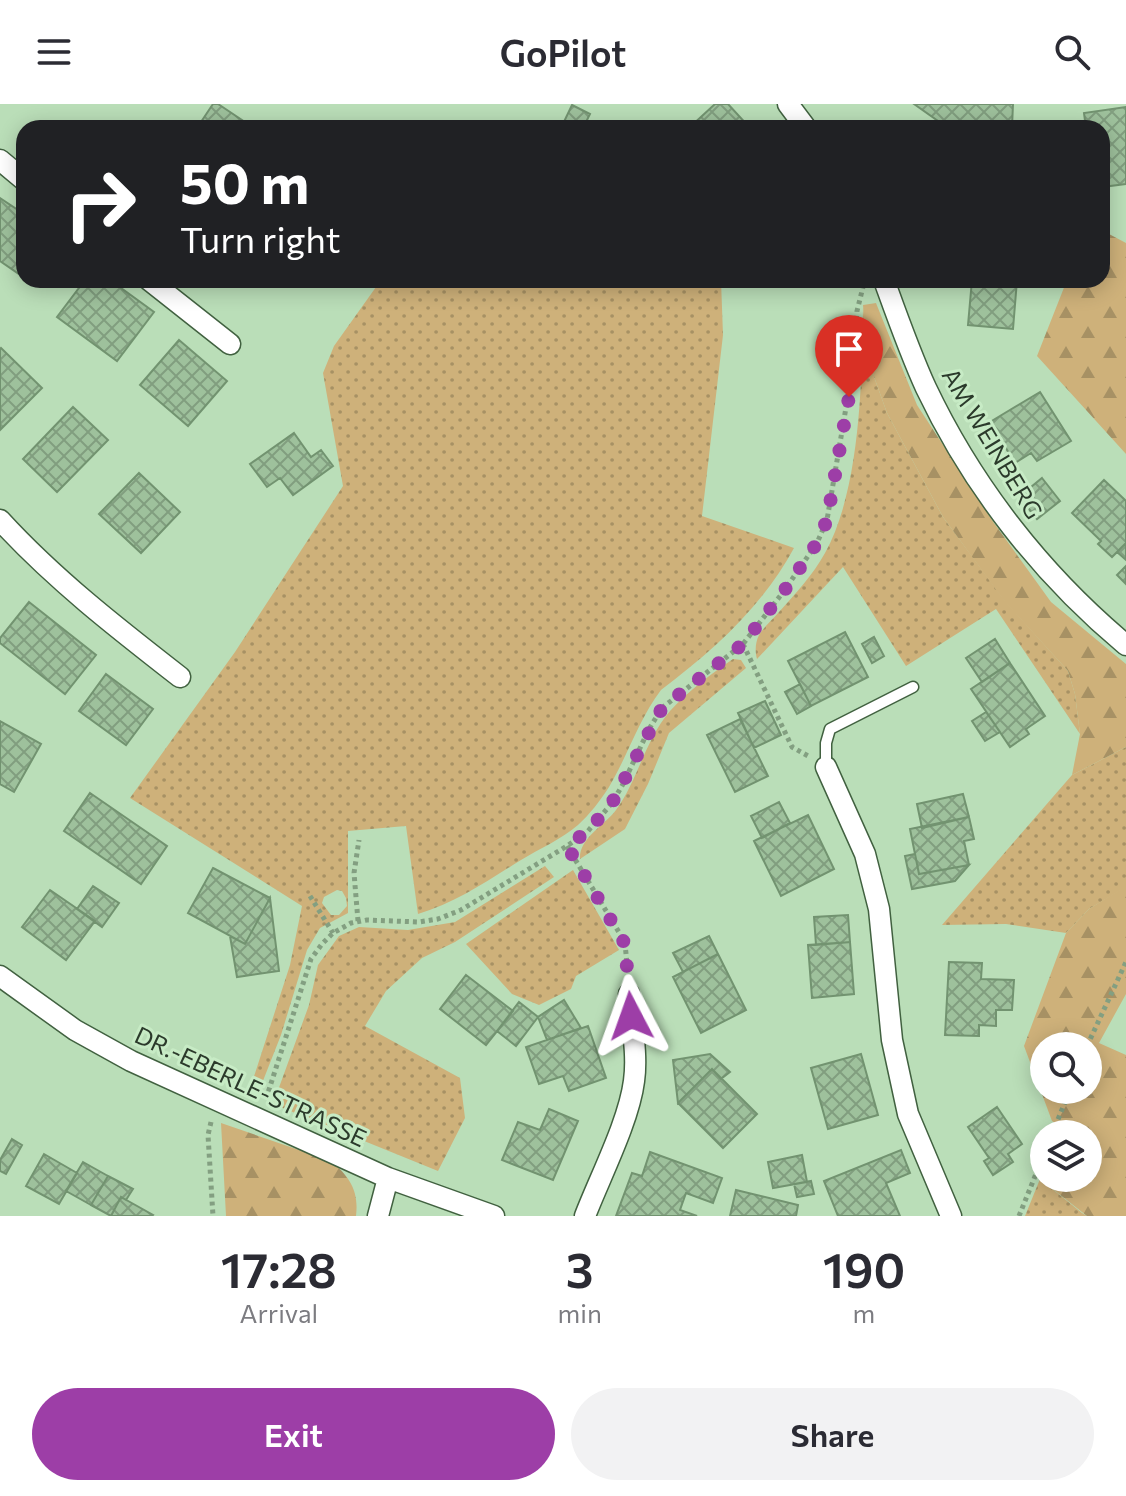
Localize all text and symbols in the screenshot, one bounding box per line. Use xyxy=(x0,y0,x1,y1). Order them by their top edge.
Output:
icon: menu xyxy=(32,30,76,74)
text: GoPilot xyxy=(500,30,626,74)
icon: search xyxy=(1050,30,1094,74)
text: 50 m xyxy=(180,147,309,216)
icon: right xyxy=(48,152,152,256)
text: Turn right xyxy=(180,216,341,260)
pin xyxy=(815,315,883,397)
icon: arrive xyxy=(827,327,871,371)
street label: AM WEINBERG xyxy=(937,362,1049,524)
position arrow xyxy=(589,974,673,1058)
street label: DR.-EBERLE-STRASSE xyxy=(131,1020,371,1152)
map controls xyxy=(1030,1032,1102,1192)
button: search xyxy=(1030,1032,1102,1104)
button: layers xyxy=(1030,1120,1102,1192)
text: 17:28 xyxy=(221,1239,337,1298)
text: 3 xyxy=(566,1239,594,1298)
text: 190 xyxy=(823,1239,905,1298)
text: Arrival xyxy=(239,1297,318,1328)
text: min xyxy=(558,1297,602,1328)
text: m xyxy=(853,1297,875,1328)
button: Exit xyxy=(32,1388,555,1480)
button: Share xyxy=(571,1388,1094,1480)

